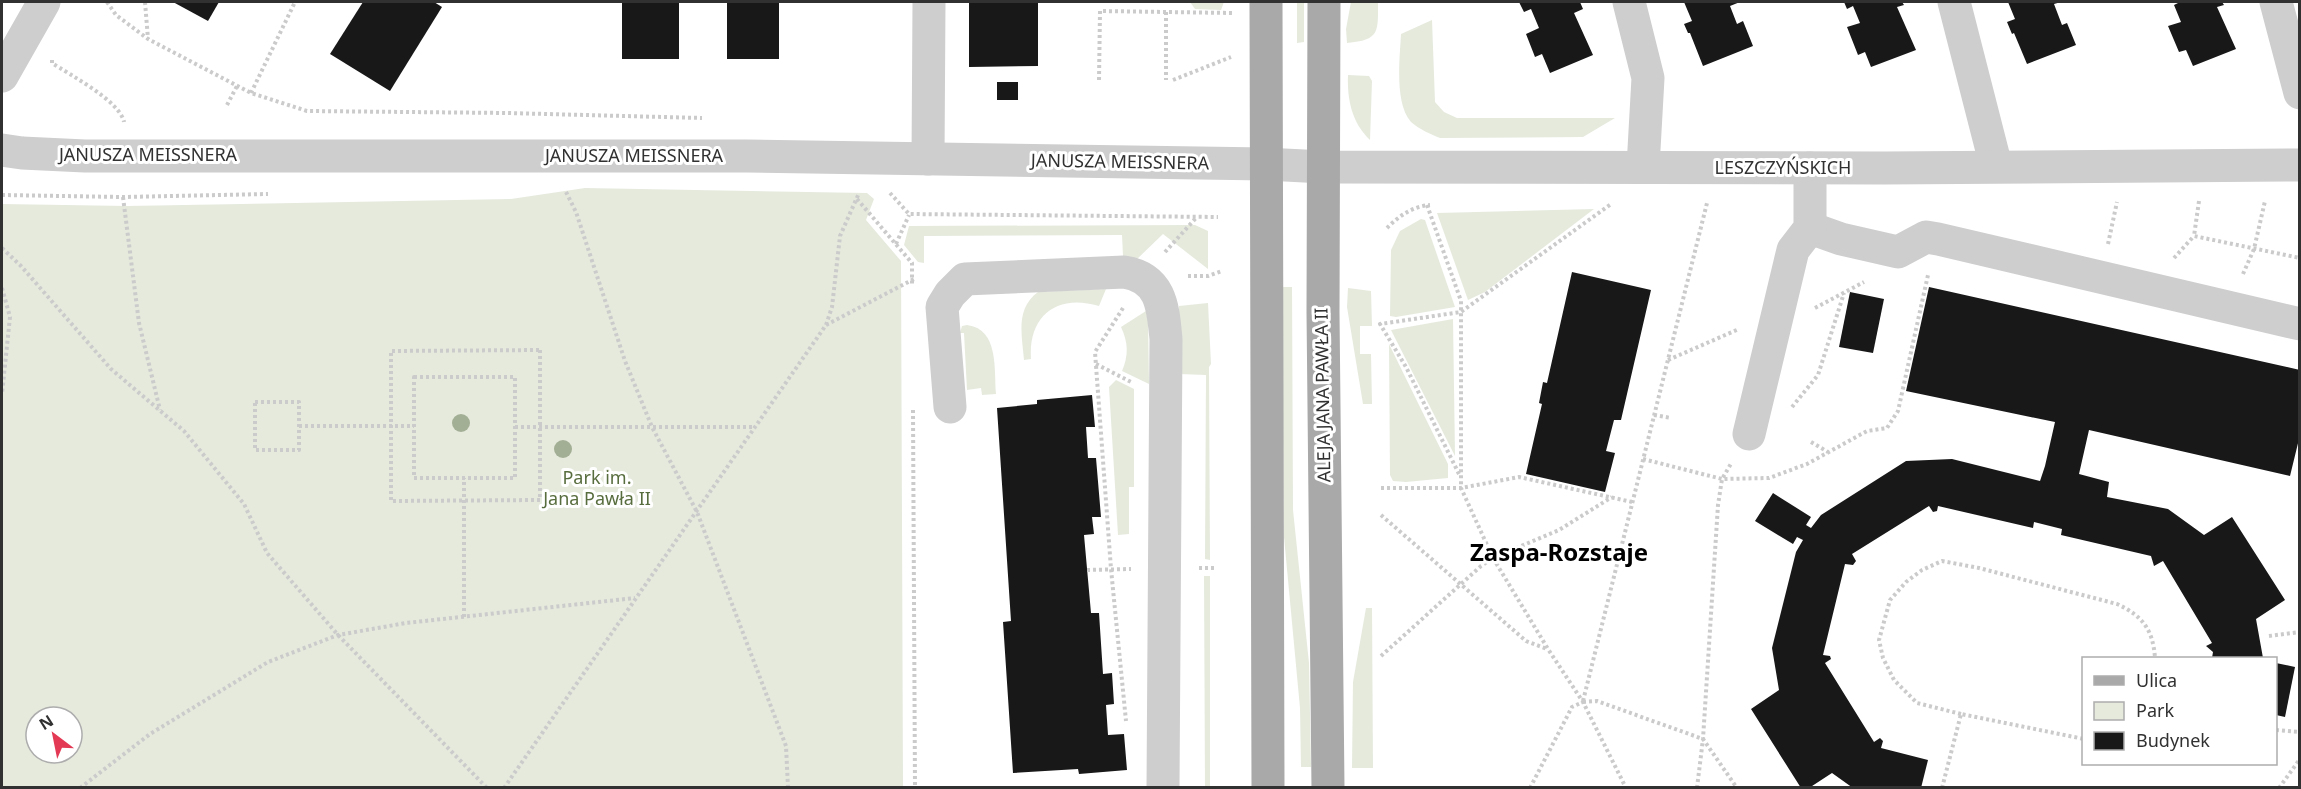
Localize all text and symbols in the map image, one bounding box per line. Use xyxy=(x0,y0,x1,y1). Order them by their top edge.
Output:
street label: JANUSZA MEISSNERA xyxy=(57,142,238,166)
street label: JANUSZA MEISSNERA xyxy=(543,143,724,167)
street label: JANUSZA MEISSNERA xyxy=(1029,147,1210,175)
street label: LESZCZYŃSKICH xyxy=(1715,155,1851,179)
street label: ALEJA JANA PAWŁA II xyxy=(1308,307,1336,483)
park label: Park im. Jana Pawła II xyxy=(541,465,651,510)
district label: Zaspa-Rozstaje xyxy=(1470,535,1648,568)
legend xyxy=(2082,657,2277,765)
text: Ulica xyxy=(2136,668,2177,692)
text: Park xyxy=(2136,698,2174,722)
north arrow xyxy=(24,705,84,765)
text: N xyxy=(35,710,57,735)
text: Budynek xyxy=(2136,728,2210,752)

